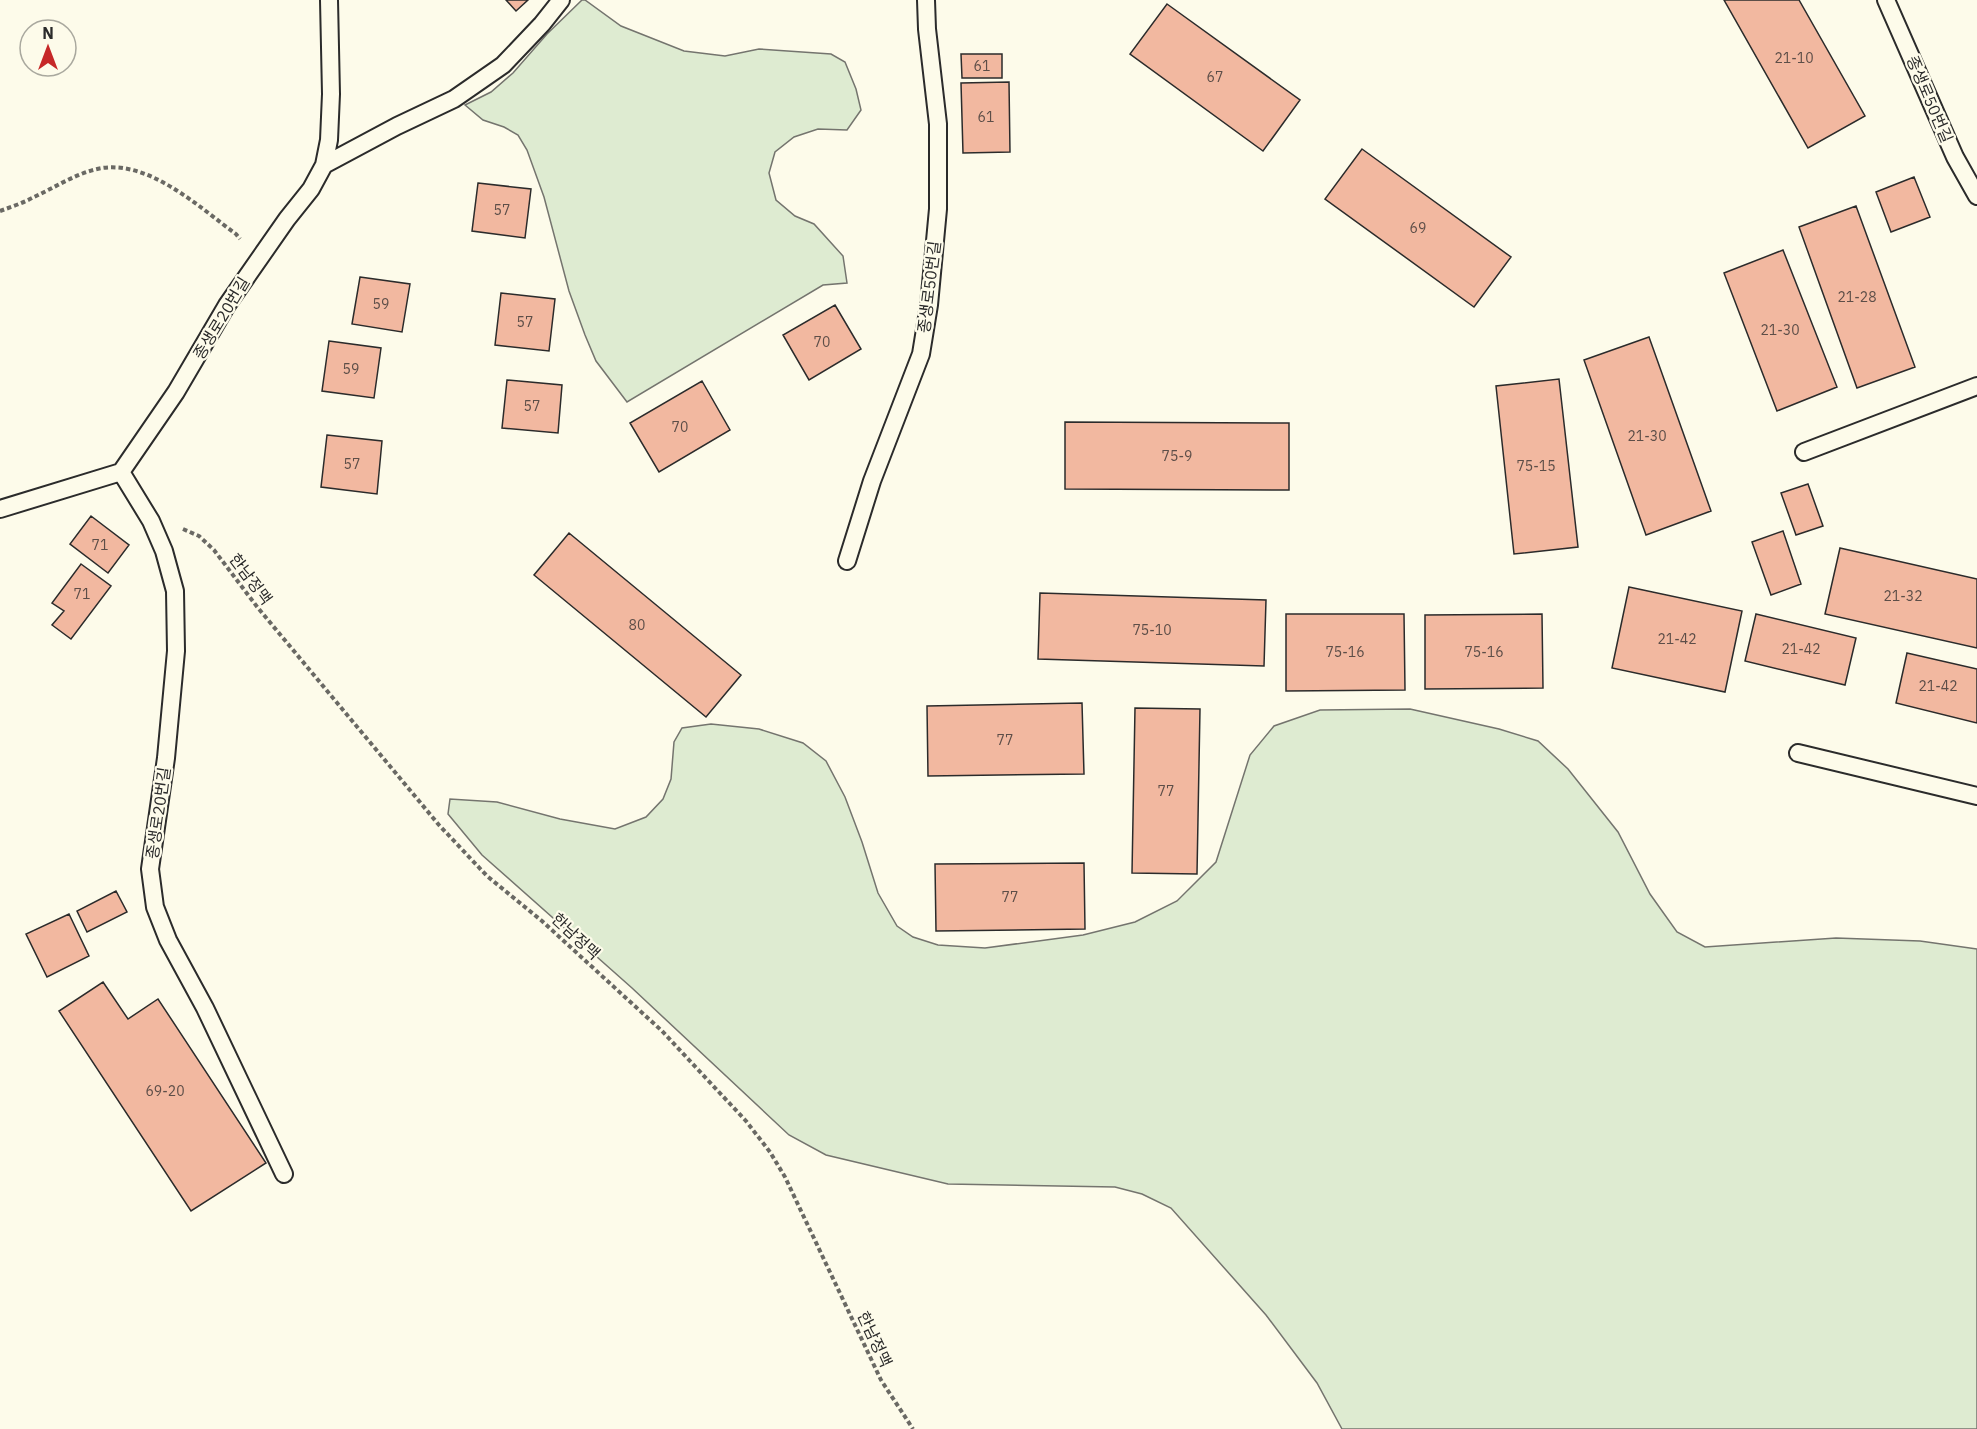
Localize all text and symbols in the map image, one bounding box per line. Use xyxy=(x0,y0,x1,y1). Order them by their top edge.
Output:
north arrow xyxy=(18,18,78,78)
text: N xyxy=(42,23,54,43)
house number: 21-10 xyxy=(1774,49,1814,67)
street label: 종생로50번길 xyxy=(1903,52,1957,146)
house number: 61 xyxy=(974,57,990,75)
house number: 67 xyxy=(1207,68,1223,86)
house number: 61 xyxy=(978,108,994,126)
house number: 57 xyxy=(494,201,510,219)
house number: 69 xyxy=(1410,219,1426,237)
street label: 종생로50번길 xyxy=(913,240,945,334)
street label: 종생로20번길 xyxy=(189,273,253,363)
house number: 21-28 xyxy=(1837,288,1877,306)
house number: 59 xyxy=(373,295,389,313)
house number: 57 xyxy=(517,313,533,331)
house number: 21-30 xyxy=(1760,321,1800,339)
house number: 70 xyxy=(814,333,830,351)
house number: 59 xyxy=(343,360,359,378)
house number: 57 xyxy=(524,397,540,415)
house number: 70 xyxy=(672,418,688,436)
house number: 21-30 xyxy=(1627,427,1667,445)
house number: 75-9 xyxy=(1162,447,1192,465)
house number: 57 xyxy=(344,455,360,473)
house number: 75-15 xyxy=(1516,457,1556,475)
house number: 71 xyxy=(92,536,108,554)
street label: 한남정맥 xyxy=(225,549,277,609)
house number: 71 xyxy=(74,585,90,603)
house number: 21-32 xyxy=(1883,587,1923,605)
house number: 80 xyxy=(629,616,645,634)
house number: 75-10 xyxy=(1132,621,1172,639)
house number: 21-42 xyxy=(1657,630,1697,648)
house number: 21-42 xyxy=(1781,640,1821,658)
house number: 75-16 xyxy=(1325,643,1365,661)
house number: 75-16 xyxy=(1464,643,1504,661)
house number: 21-42 xyxy=(1918,677,1958,695)
house number: 77 xyxy=(997,731,1013,749)
street label: 종생로20번길 xyxy=(142,766,174,860)
house number: 77 xyxy=(1158,782,1174,800)
house number: 77 xyxy=(1002,888,1018,906)
street label: 한남정맥 xyxy=(548,909,604,963)
house number: 69-20 xyxy=(145,1082,185,1100)
street label: 한남정맥 xyxy=(853,1308,897,1370)

